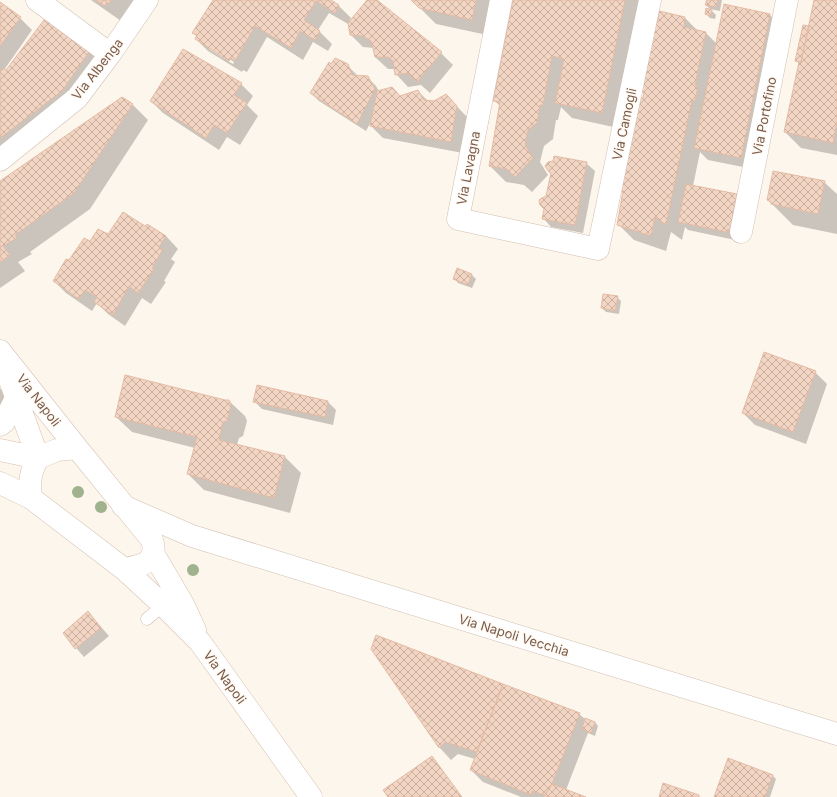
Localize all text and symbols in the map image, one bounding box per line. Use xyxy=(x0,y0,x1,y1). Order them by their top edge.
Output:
street label: Via Albenga xyxy=(68,35,126,103)
street label: Via Portofino xyxy=(749,75,779,157)
street label: Via Camogli xyxy=(609,86,639,162)
street label: Via Lavagna xyxy=(453,130,483,206)
street label: Via Napoli xyxy=(14,371,64,429)
street label: Via Napoli Vecchia xyxy=(457,611,571,659)
street label: Via Napoli xyxy=(200,647,250,707)

